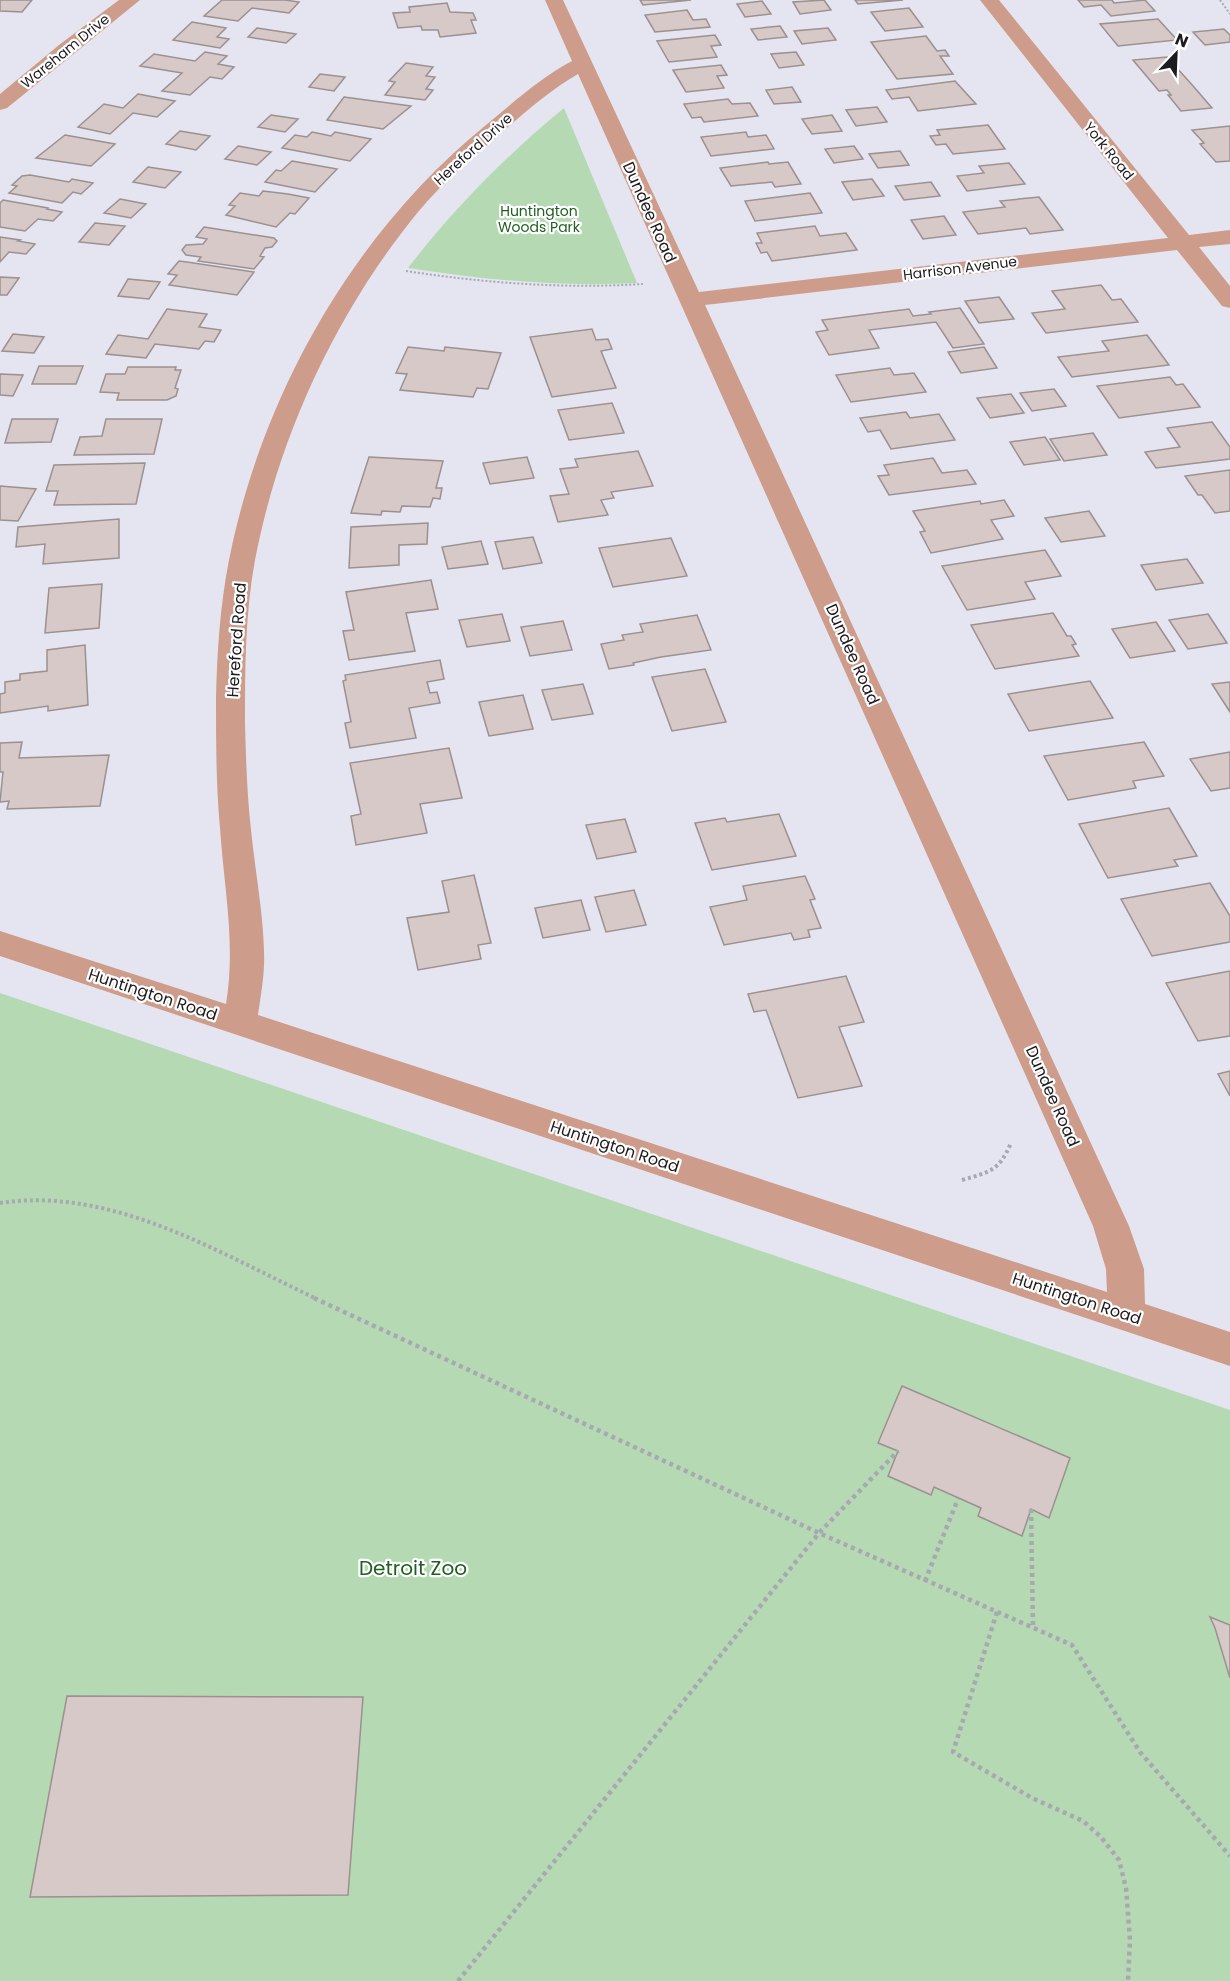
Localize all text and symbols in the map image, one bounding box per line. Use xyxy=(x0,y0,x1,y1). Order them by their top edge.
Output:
street label: Wareham Drive xyxy=(16,9,114,93)
north arrow xyxy=(1146,24,1206,84)
text: N xyxy=(1172,28,1192,54)
street label: Hereford Drive xyxy=(429,108,517,190)
street label: York Road xyxy=(1079,118,1139,184)
street label: Dundee Road xyxy=(617,158,682,266)
park label: Huntington Woods Park xyxy=(498,201,581,237)
street label: Harrison Avenue xyxy=(902,251,1018,285)
street label: Hereford Road xyxy=(221,582,252,698)
street label: Dundee Road xyxy=(820,600,885,708)
street label: Huntington Road xyxy=(85,963,220,1026)
street label: Dundee Road xyxy=(1020,1042,1085,1150)
street label: Huntington Road xyxy=(547,1115,682,1178)
street label: Huntington Road xyxy=(1009,1267,1144,1330)
park label: Detroit Zoo xyxy=(359,1554,467,1582)

